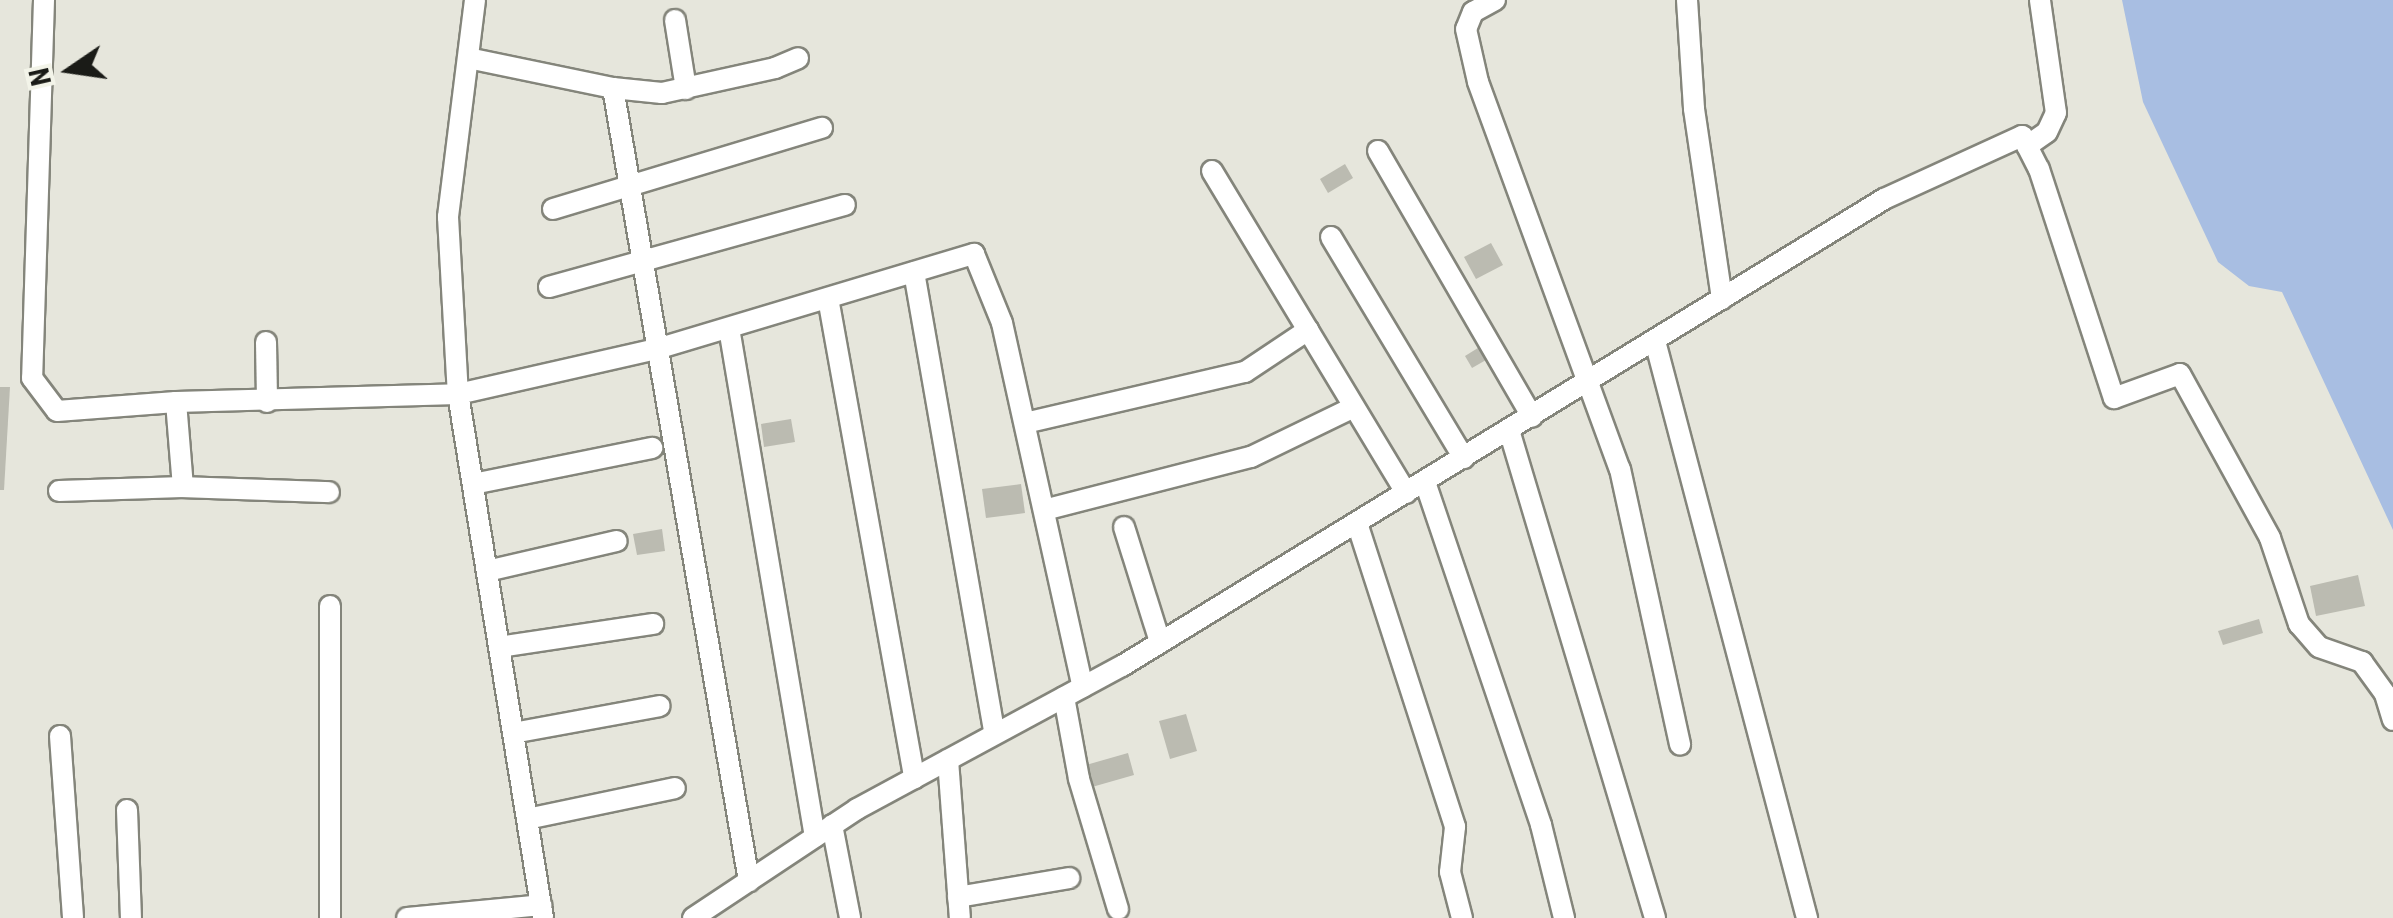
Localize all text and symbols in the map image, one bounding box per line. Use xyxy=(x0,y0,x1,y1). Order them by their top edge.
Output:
north arrow xyxy=(20,20,120,120)
text: N xyxy=(22,65,58,89)

